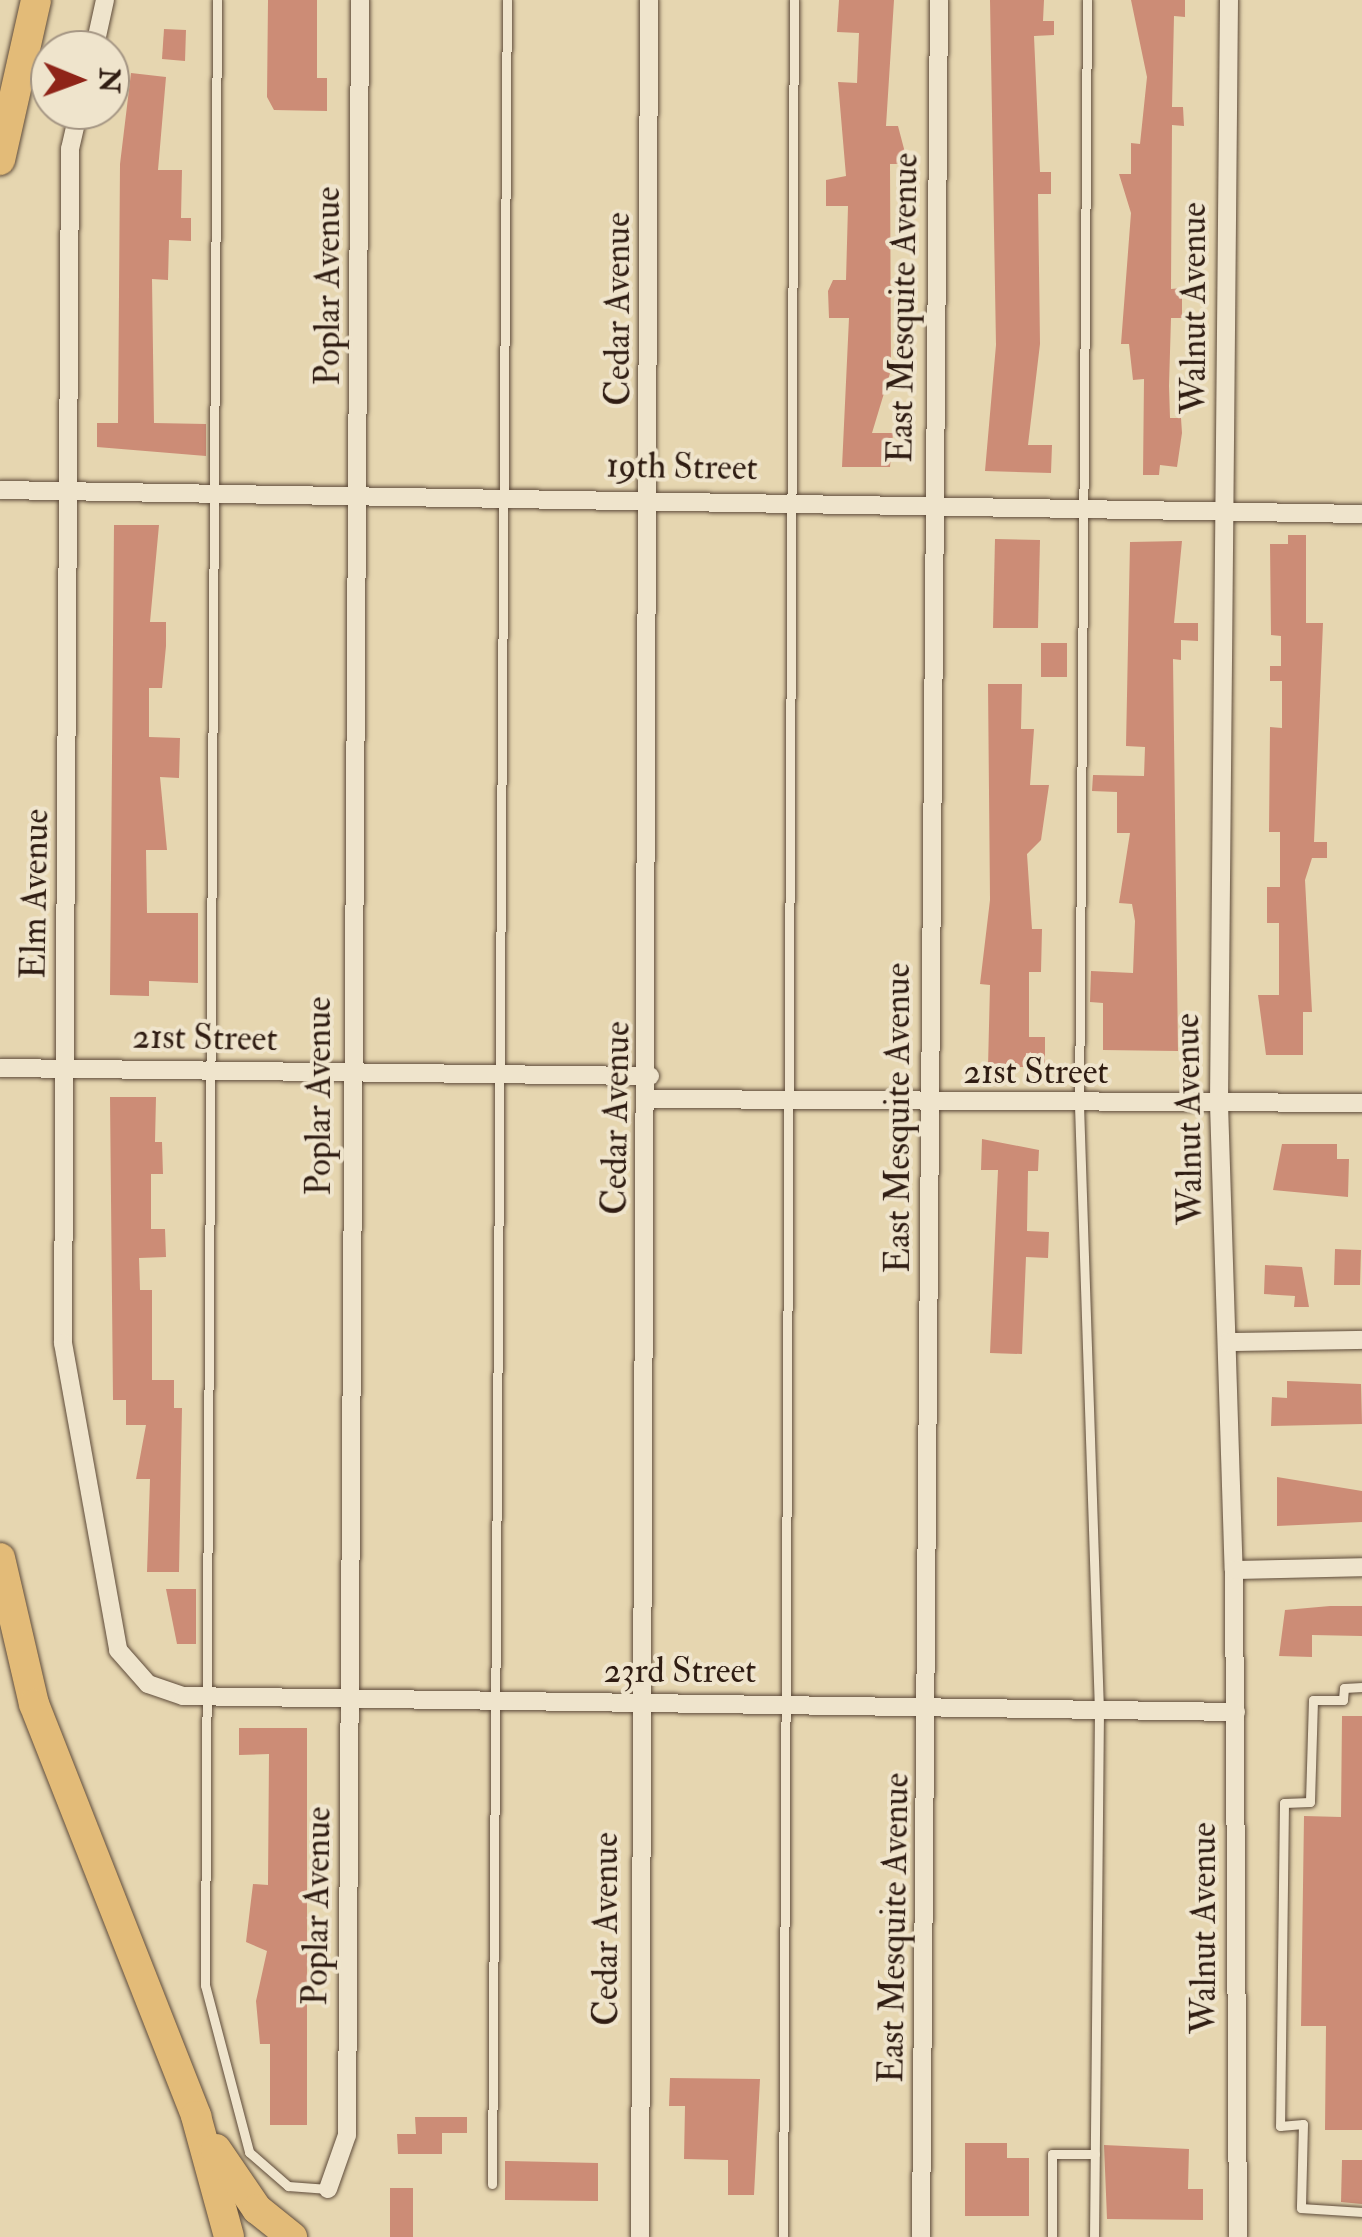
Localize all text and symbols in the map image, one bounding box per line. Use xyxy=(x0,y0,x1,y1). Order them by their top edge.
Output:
north arrow xyxy=(30,30,130,130)
text: N xyxy=(91,68,126,93)
street label: East Mesquite Avenue xyxy=(879,152,927,464)
street label: Poplar Avenue xyxy=(307,187,349,385)
street label: Walnut Avenue xyxy=(1173,202,1215,414)
street label: Cedar Avenue xyxy=(597,212,639,406)
street label: 19th Street xyxy=(606,445,758,489)
street label: Elm Avenue xyxy=(13,809,57,979)
street label: East Mesquite Avenue xyxy=(877,963,919,1273)
street label: Poplar Avenue xyxy=(298,997,340,1195)
street label: Walnut Avenue xyxy=(1166,1013,1212,1225)
street label: 21st Street xyxy=(132,1016,278,1060)
street label: Cedar Avenue xyxy=(593,1021,639,1215)
street label: 21st Street xyxy=(963,1051,1109,1093)
street label: 23rd Street xyxy=(604,1650,756,1692)
street label: East Mesquite Avenue xyxy=(870,1772,918,2084)
street label: Poplar Avenue xyxy=(294,1806,340,2006)
street label: Walnut Avenue xyxy=(1183,1822,1225,2034)
street label: Cedar Avenue xyxy=(585,1832,627,2026)

